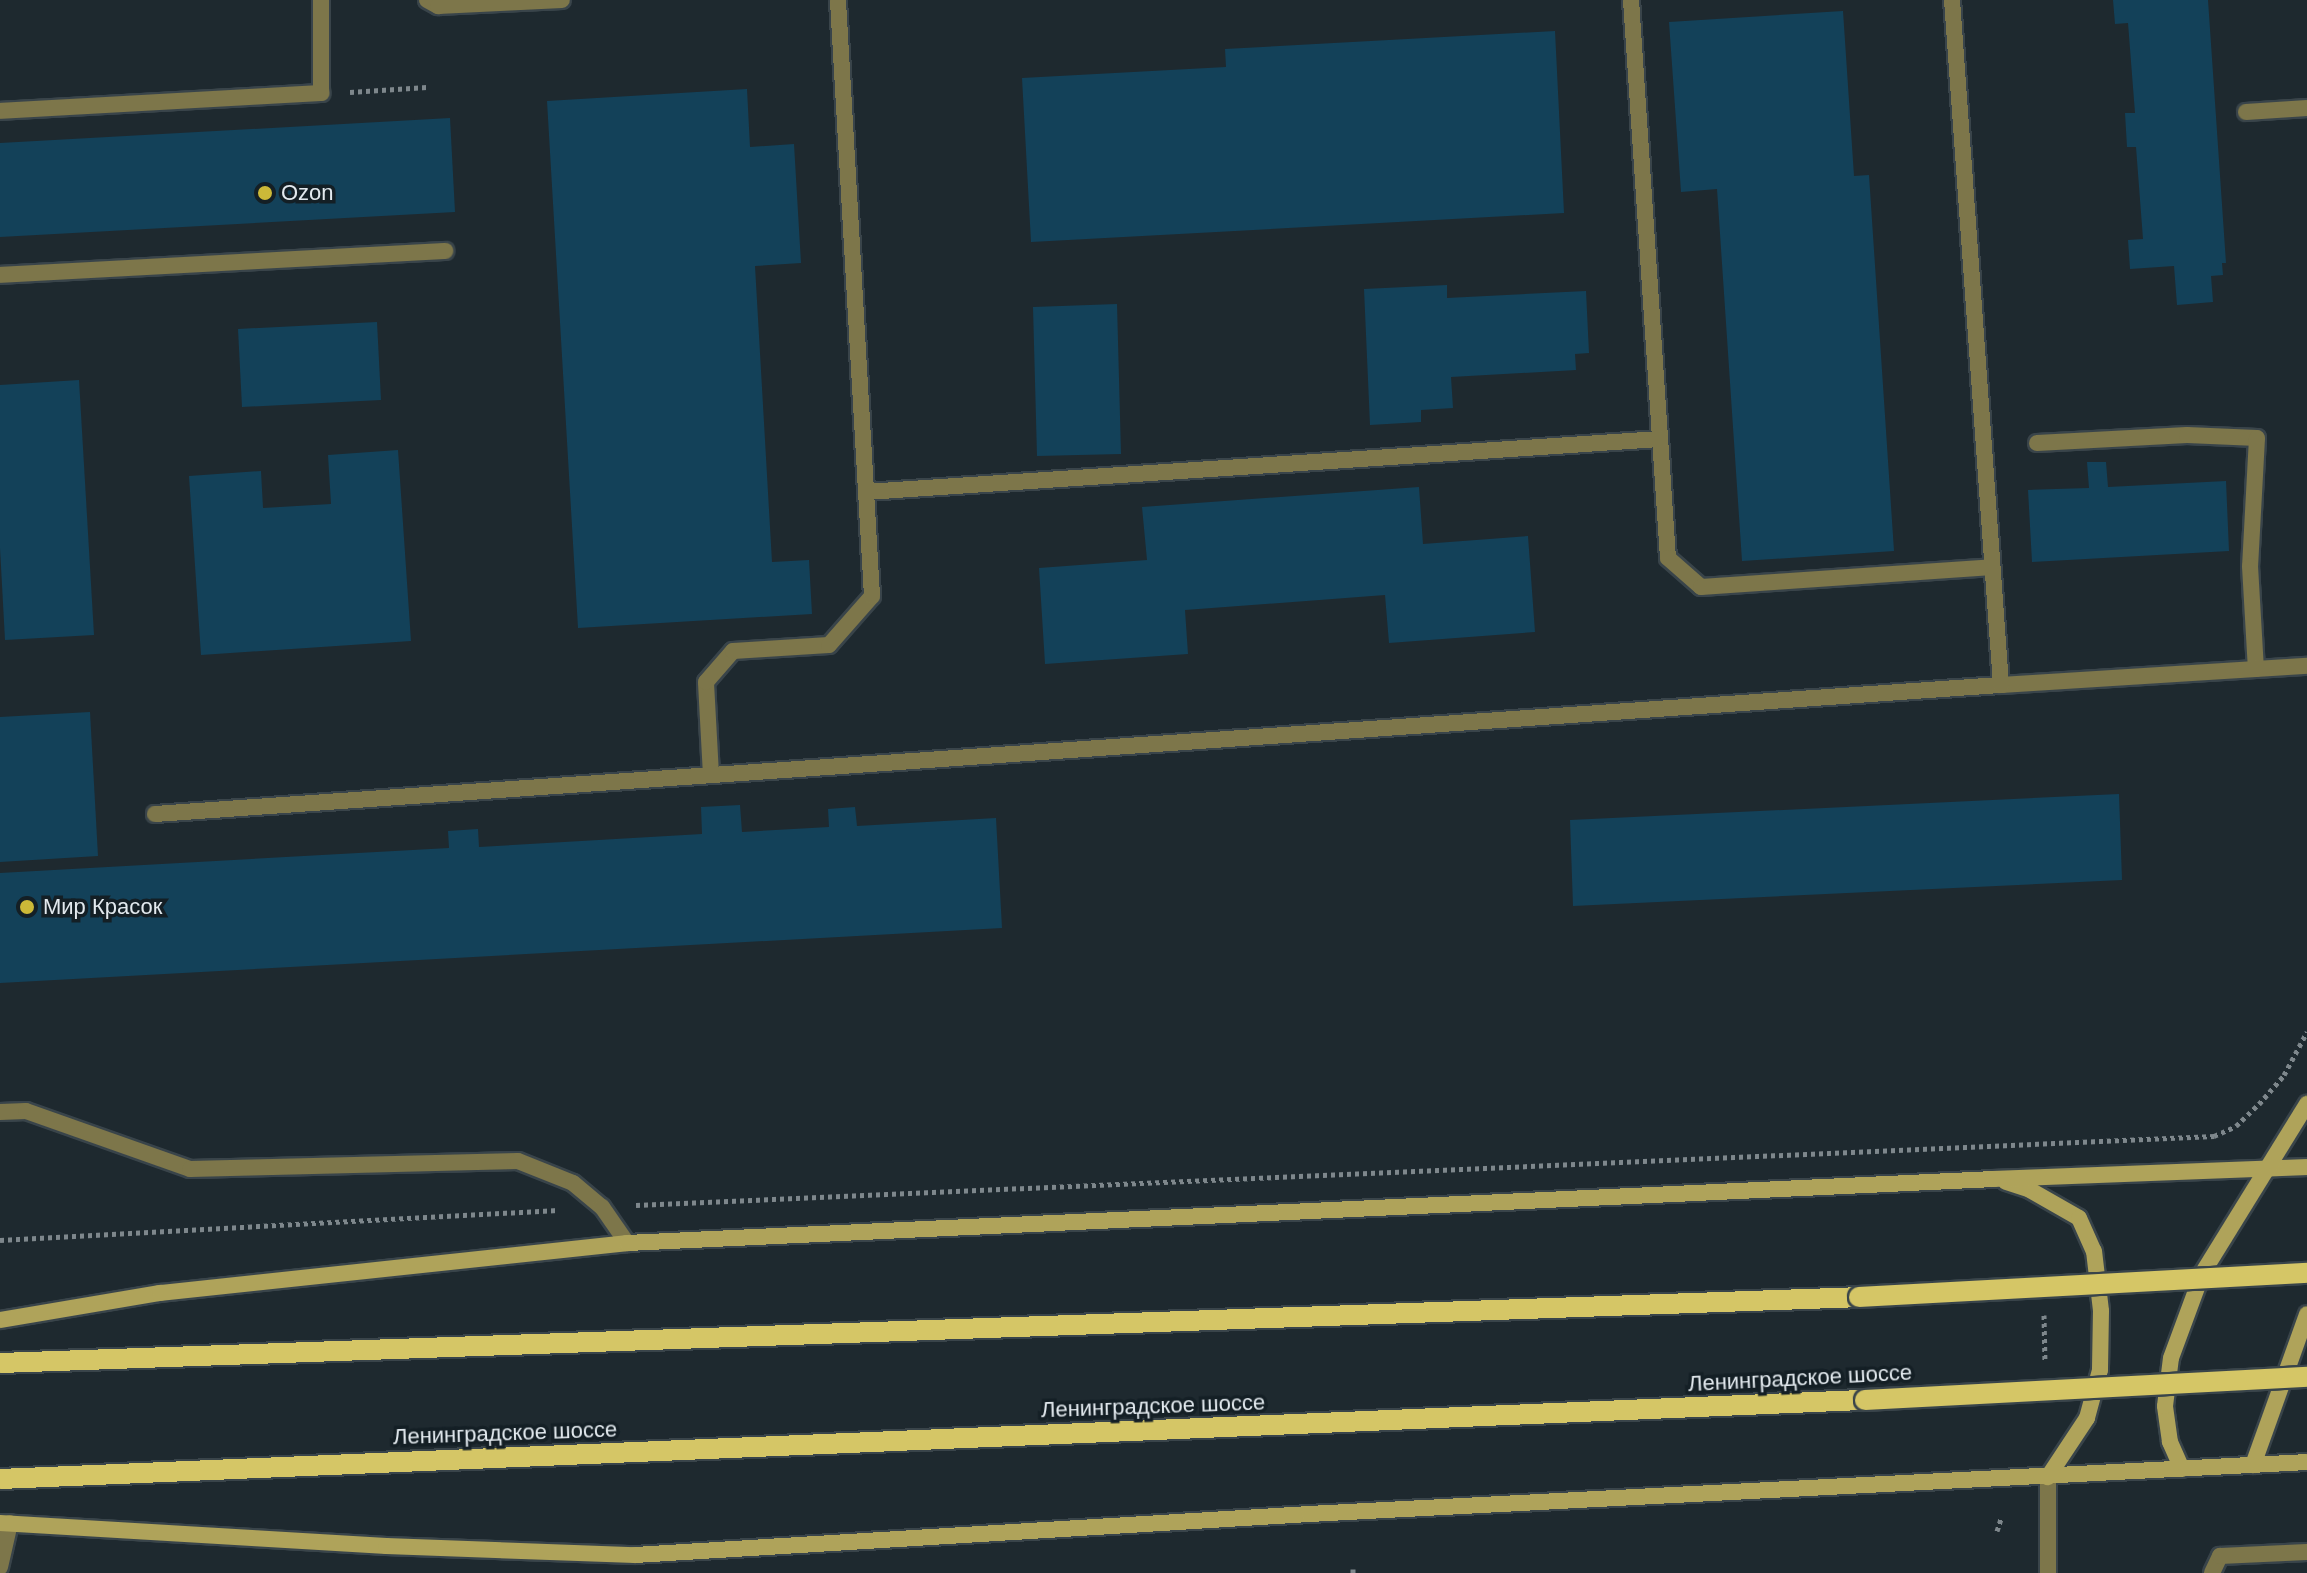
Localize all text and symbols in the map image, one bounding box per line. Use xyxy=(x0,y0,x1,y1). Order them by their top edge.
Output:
place label: Ozon xyxy=(281,180,334,206)
marker: Ozon xyxy=(256,184,274,202)
place label: Мир Красок xyxy=(43,894,162,920)
marker: Мир Красок xyxy=(18,898,36,916)
street label: Ленинградское шоссе xyxy=(1687,1359,1913,1397)
street label: Ленинградское шоссе xyxy=(1041,1389,1265,1423)
street label: Ленинградское шоссе xyxy=(393,1416,617,1450)

